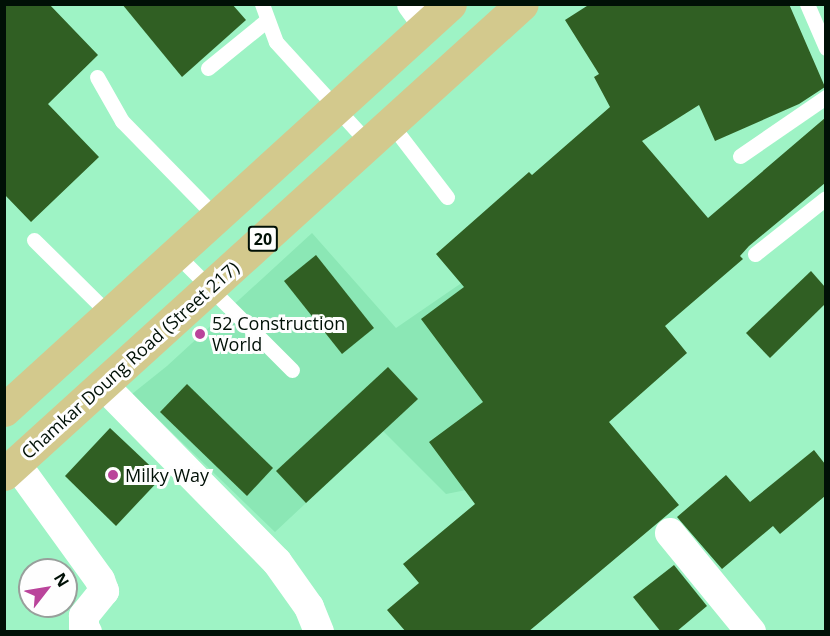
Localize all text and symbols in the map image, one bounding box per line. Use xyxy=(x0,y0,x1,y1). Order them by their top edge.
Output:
road number: 20 xyxy=(246,226,280,252)
street label: Chamkar Doung Road (Street 217) xyxy=(17,257,243,463)
place label: 52 Construction World xyxy=(212,313,345,356)
marker: 52 Construction World xyxy=(193,327,207,341)
place label: Milky Way xyxy=(125,464,209,486)
marker: Milky Way xyxy=(106,468,120,482)
north arrow xyxy=(18,558,78,618)
text: N xyxy=(49,569,74,591)

